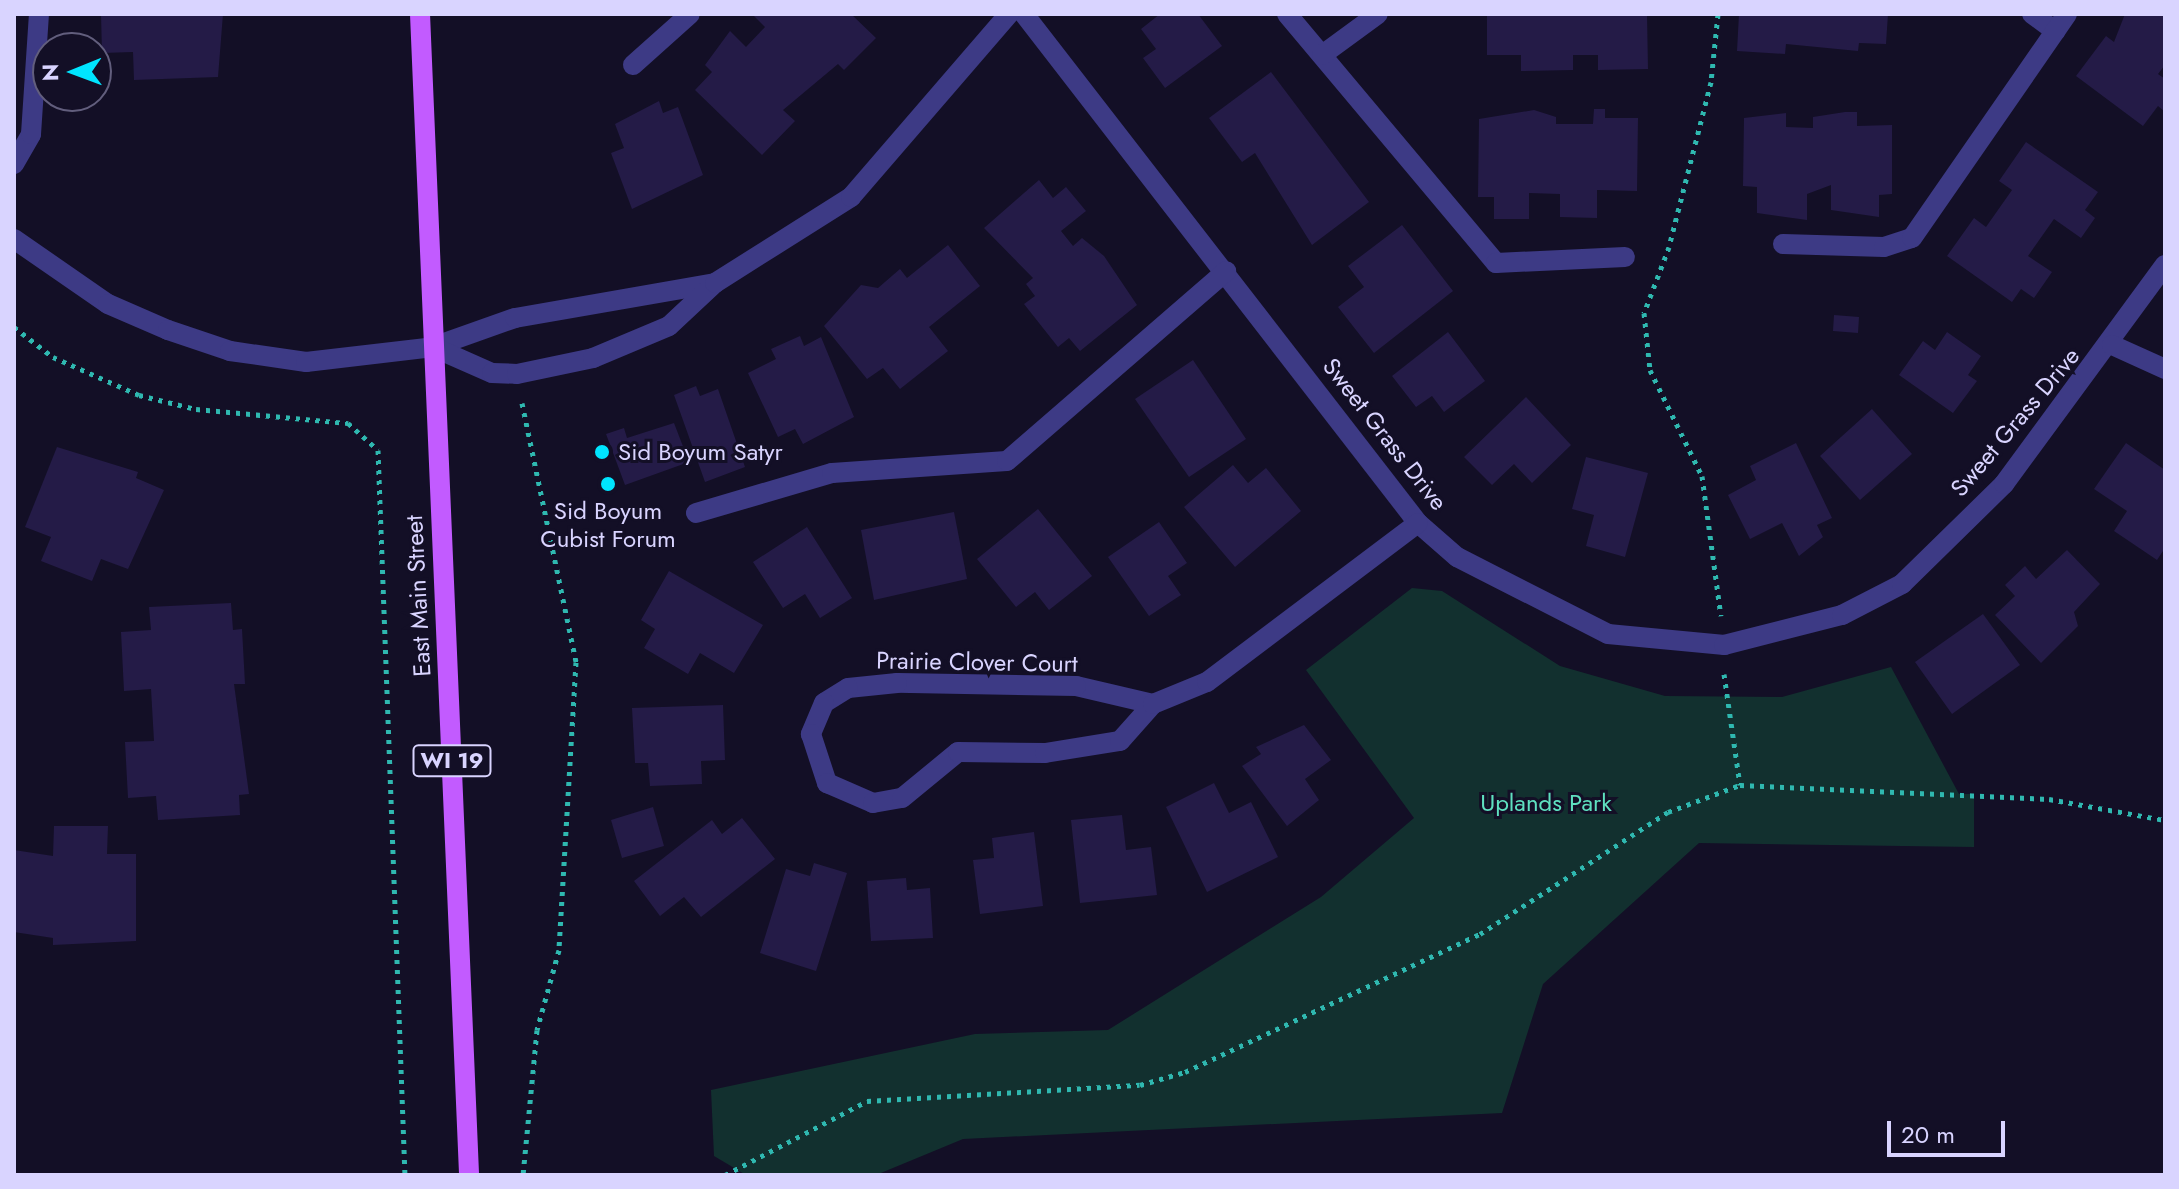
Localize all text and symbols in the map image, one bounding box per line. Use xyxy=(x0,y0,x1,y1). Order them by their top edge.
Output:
north arrow xyxy=(32,32,112,112)
text: N xyxy=(34,63,66,81)
street label: Sweet Grass Drive xyxy=(1944,342,2086,502)
street label: Sweet Grass Drive xyxy=(1317,352,1453,516)
place label: Sid Boyum Satyr xyxy=(618,438,783,466)
marker: Sid Boyum Satyr xyxy=(593,443,611,461)
marker: Sid Boyum Cubist Forum xyxy=(599,475,617,493)
place label: Sid Boyum Cubist Forum xyxy=(540,497,676,553)
street label: East Main Street xyxy=(399,515,437,677)
street label: Prairie Clover Court xyxy=(876,646,1078,678)
road number: WI 19 xyxy=(412,743,492,779)
park label: Uplands Park xyxy=(1480,789,1612,817)
scale bar xyxy=(1891,1105,2009,1155)
text: 20 m xyxy=(1901,1117,1955,1152)

